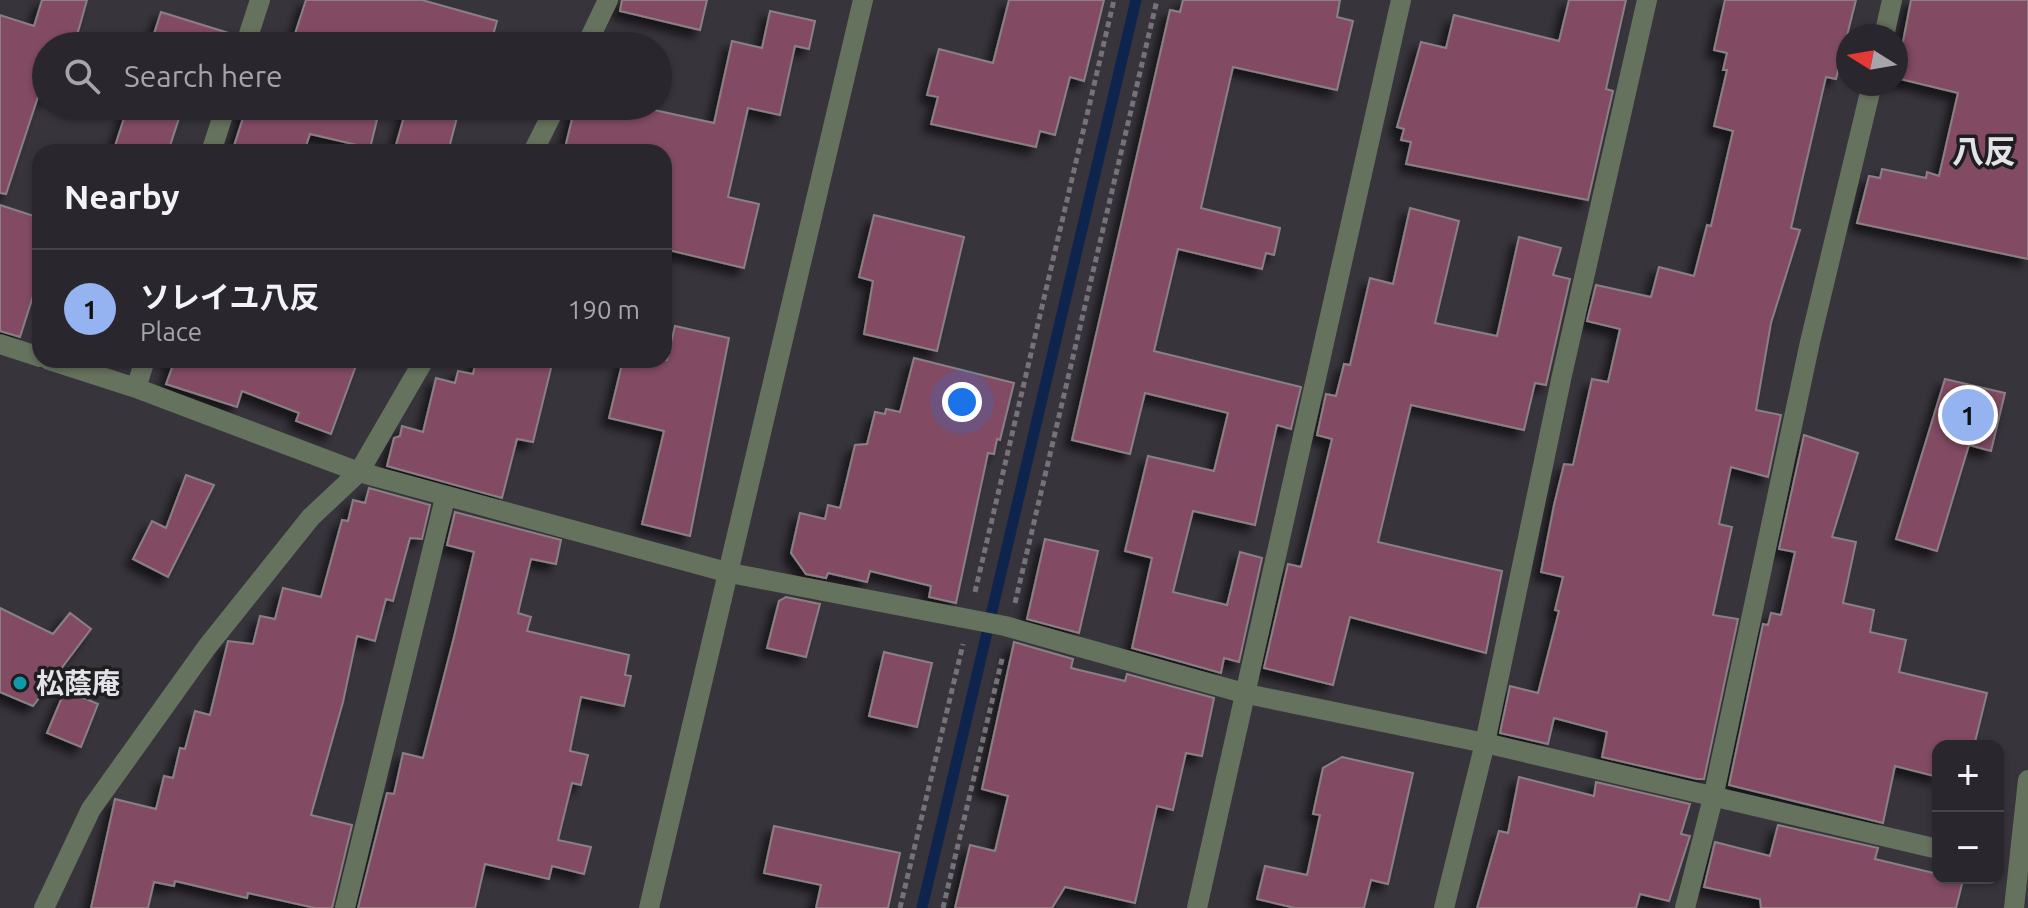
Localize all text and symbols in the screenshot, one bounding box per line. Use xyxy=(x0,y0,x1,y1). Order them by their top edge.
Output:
north arrow xyxy=(1836,24,1908,96)
search box xyxy=(32,32,672,120)
icon: search xyxy=(60,54,104,98)
text: Search here xyxy=(124,59,283,93)
district label: 八反 xyxy=(1952,133,2016,169)
text: Nearby xyxy=(64,177,179,215)
text: ソレイユ八反 xyxy=(140,280,319,314)
text: 1 xyxy=(83,295,97,324)
text: 190 m xyxy=(568,295,640,324)
text: Place xyxy=(140,317,202,346)
your location xyxy=(942,382,982,422)
pin: 1 xyxy=(1942,385,1994,445)
place label: 松蔭庵 xyxy=(36,667,120,698)
marker: 松蔭庵 xyxy=(11,674,29,692)
map controls xyxy=(1932,740,2004,884)
button: + xyxy=(1932,740,2004,812)
button: − xyxy=(1932,812,2004,884)

